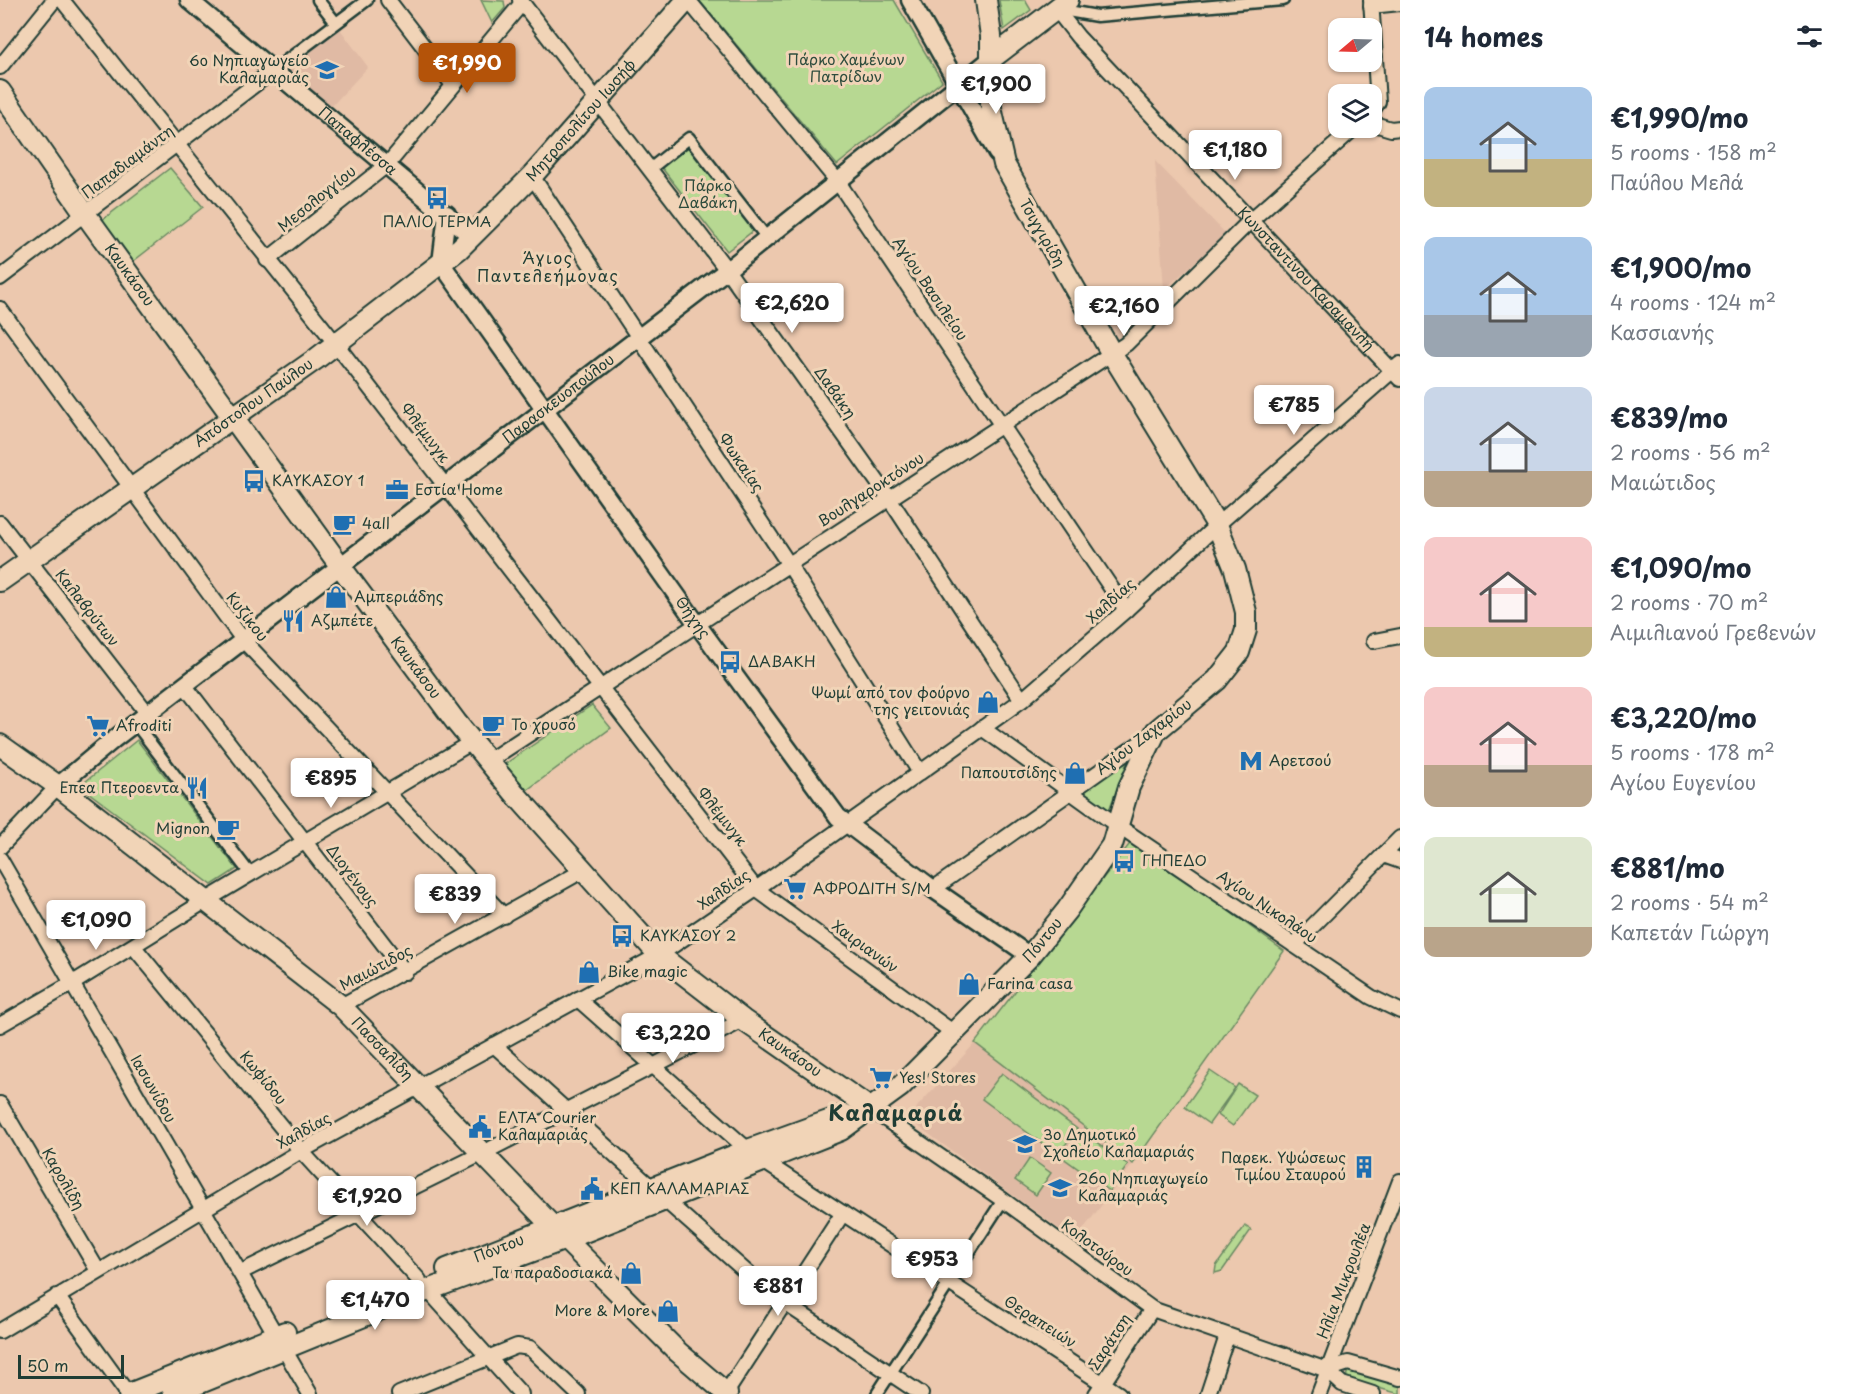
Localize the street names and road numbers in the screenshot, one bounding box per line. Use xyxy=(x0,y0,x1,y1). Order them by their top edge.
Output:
street label: Μητροπολίτου Ιωσήφ xyxy=(519,53,640,186)
street label: Παπαφλέσσα xyxy=(314,100,403,180)
street label: Παπαδιαμάντη xyxy=(76,118,178,203)
street label: Μεσολογγίου xyxy=(272,159,360,237)
street label: Τσιγγιρίδη xyxy=(1014,194,1072,271)
street label: Κωνσταντίνου Καραμανλή xyxy=(1233,201,1381,355)
street label: Αγίου Βασιλείου xyxy=(888,232,975,345)
street label: Καυκάσου xyxy=(100,238,161,310)
street label: Παρασκευοπούλου xyxy=(497,347,619,448)
street label: Απόστολου Παύλου xyxy=(188,352,317,452)
street label: Δαβάκη xyxy=(810,361,863,423)
street label: Φλέμινγκ xyxy=(396,397,457,467)
street label: Φωκαίας xyxy=(714,428,771,497)
street label: Βουλγαροκτόνου xyxy=(812,446,928,532)
street label: Καλαβρύτων xyxy=(50,563,126,651)
street label: Χαλδίας xyxy=(1080,572,1140,628)
street label: Κυζίκου xyxy=(222,586,275,646)
street label: Θήχης xyxy=(671,591,717,643)
street label: Καυκάσου xyxy=(386,631,448,703)
street label: Αγίου Ζαχαρίου xyxy=(1090,692,1196,780)
street label: Φλέμινγκ xyxy=(693,781,754,851)
street label: Διογένους xyxy=(322,839,385,912)
street label: Χαλδίας xyxy=(692,863,754,915)
street label: Αγίου Νικολάου xyxy=(1213,864,1323,948)
street label: Πόντου xyxy=(1016,912,1067,967)
street label: Χαιριανών xyxy=(828,914,904,978)
street label: Μαιώτιδος xyxy=(335,938,416,995)
street label: Πασσαλίδη xyxy=(347,1011,420,1085)
street label: Καυκάσου xyxy=(754,1021,827,1082)
street label: Κωφίδου xyxy=(235,1045,293,1109)
street label: Ιασωνίδου xyxy=(126,1050,183,1126)
street label: Χαλδίας xyxy=(272,1105,335,1154)
street label: Καρολίδη xyxy=(37,1143,91,1214)
street label: Κολοτούρου xyxy=(1057,1213,1139,1281)
street label: Ηλία Μικρουλέα xyxy=(1310,1219,1375,1342)
street label: Πόντου xyxy=(470,1227,527,1267)
street label: Θεραπειών xyxy=(1000,1289,1082,1353)
street label: Σαράτση xyxy=(1082,1308,1136,1374)

